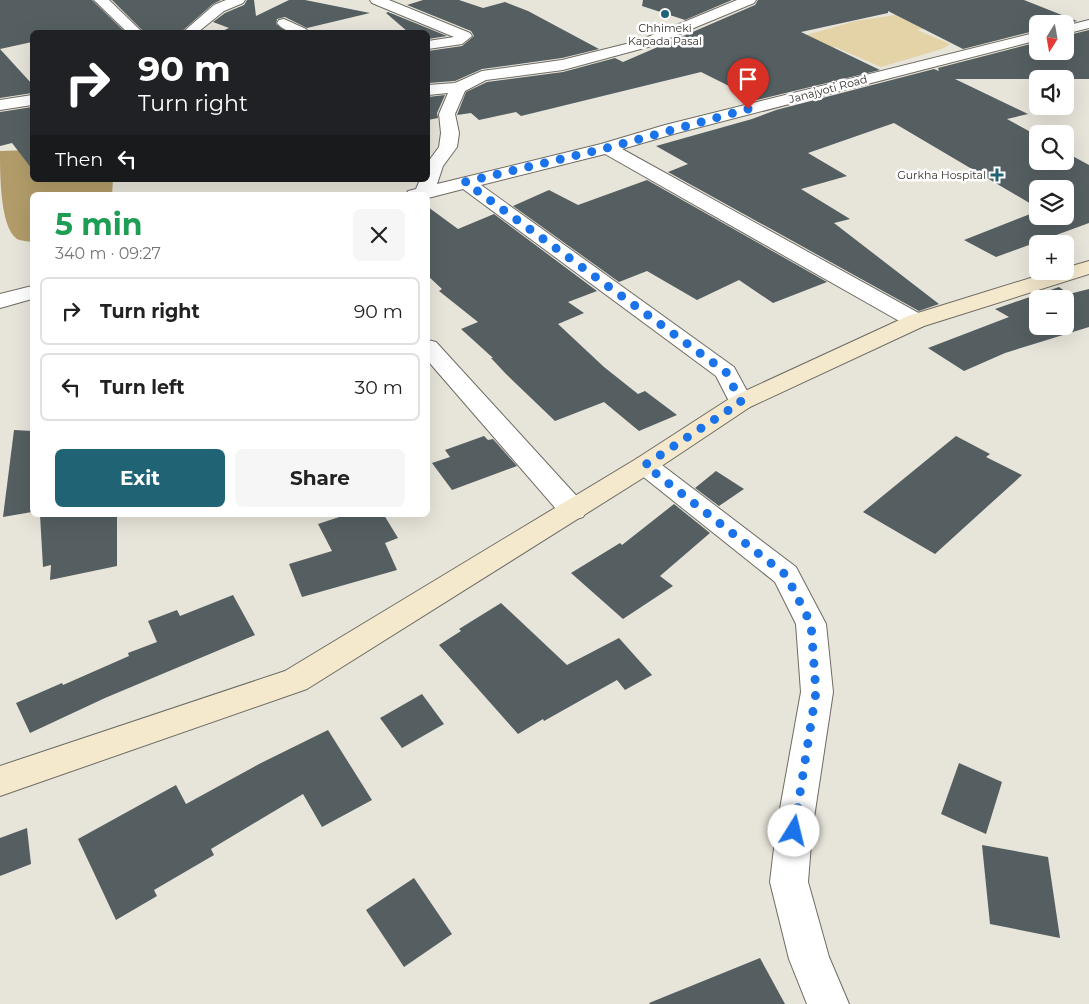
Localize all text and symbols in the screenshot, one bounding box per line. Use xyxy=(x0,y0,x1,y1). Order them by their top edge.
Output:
marker: Chhimeki Kapada Pasal xyxy=(659,8,671,20)
north arrow xyxy=(1029,15,1074,60)
map controls xyxy=(1029,15,1074,335)
place label: Chhimeki Kapada Pasal xyxy=(628,21,702,48)
text: 90 m xyxy=(138,47,231,90)
icon: right xyxy=(55,50,120,115)
pin xyxy=(727,58,769,109)
icon: arrive xyxy=(734,65,762,93)
button: sound xyxy=(1029,70,1074,115)
street label: Janajyoti Road xyxy=(786,72,869,106)
text: Turn right xyxy=(138,90,248,117)
button: search xyxy=(1029,125,1074,170)
icon: left xyxy=(113,145,141,173)
text: Then xyxy=(55,148,103,171)
place label: Gurkha Hospital xyxy=(897,168,986,182)
marker: Gurkha Hospital xyxy=(990,168,1004,182)
button: layers xyxy=(1029,180,1074,225)
text: 5 min xyxy=(55,206,143,243)
button: close xyxy=(353,209,405,261)
button: + xyxy=(1029,235,1074,280)
text: 340 m · 09:27 xyxy=(55,244,161,263)
button: − xyxy=(1029,290,1074,335)
icon: right xyxy=(57,297,85,325)
text: Turn right xyxy=(100,300,200,323)
text: 90 m xyxy=(354,300,403,323)
icon: left xyxy=(57,373,85,401)
text: Turn left xyxy=(100,376,185,399)
text: 30 m xyxy=(355,376,403,399)
button: Exit xyxy=(55,449,225,507)
button: Share xyxy=(235,449,405,507)
position arrow xyxy=(767,804,819,856)

